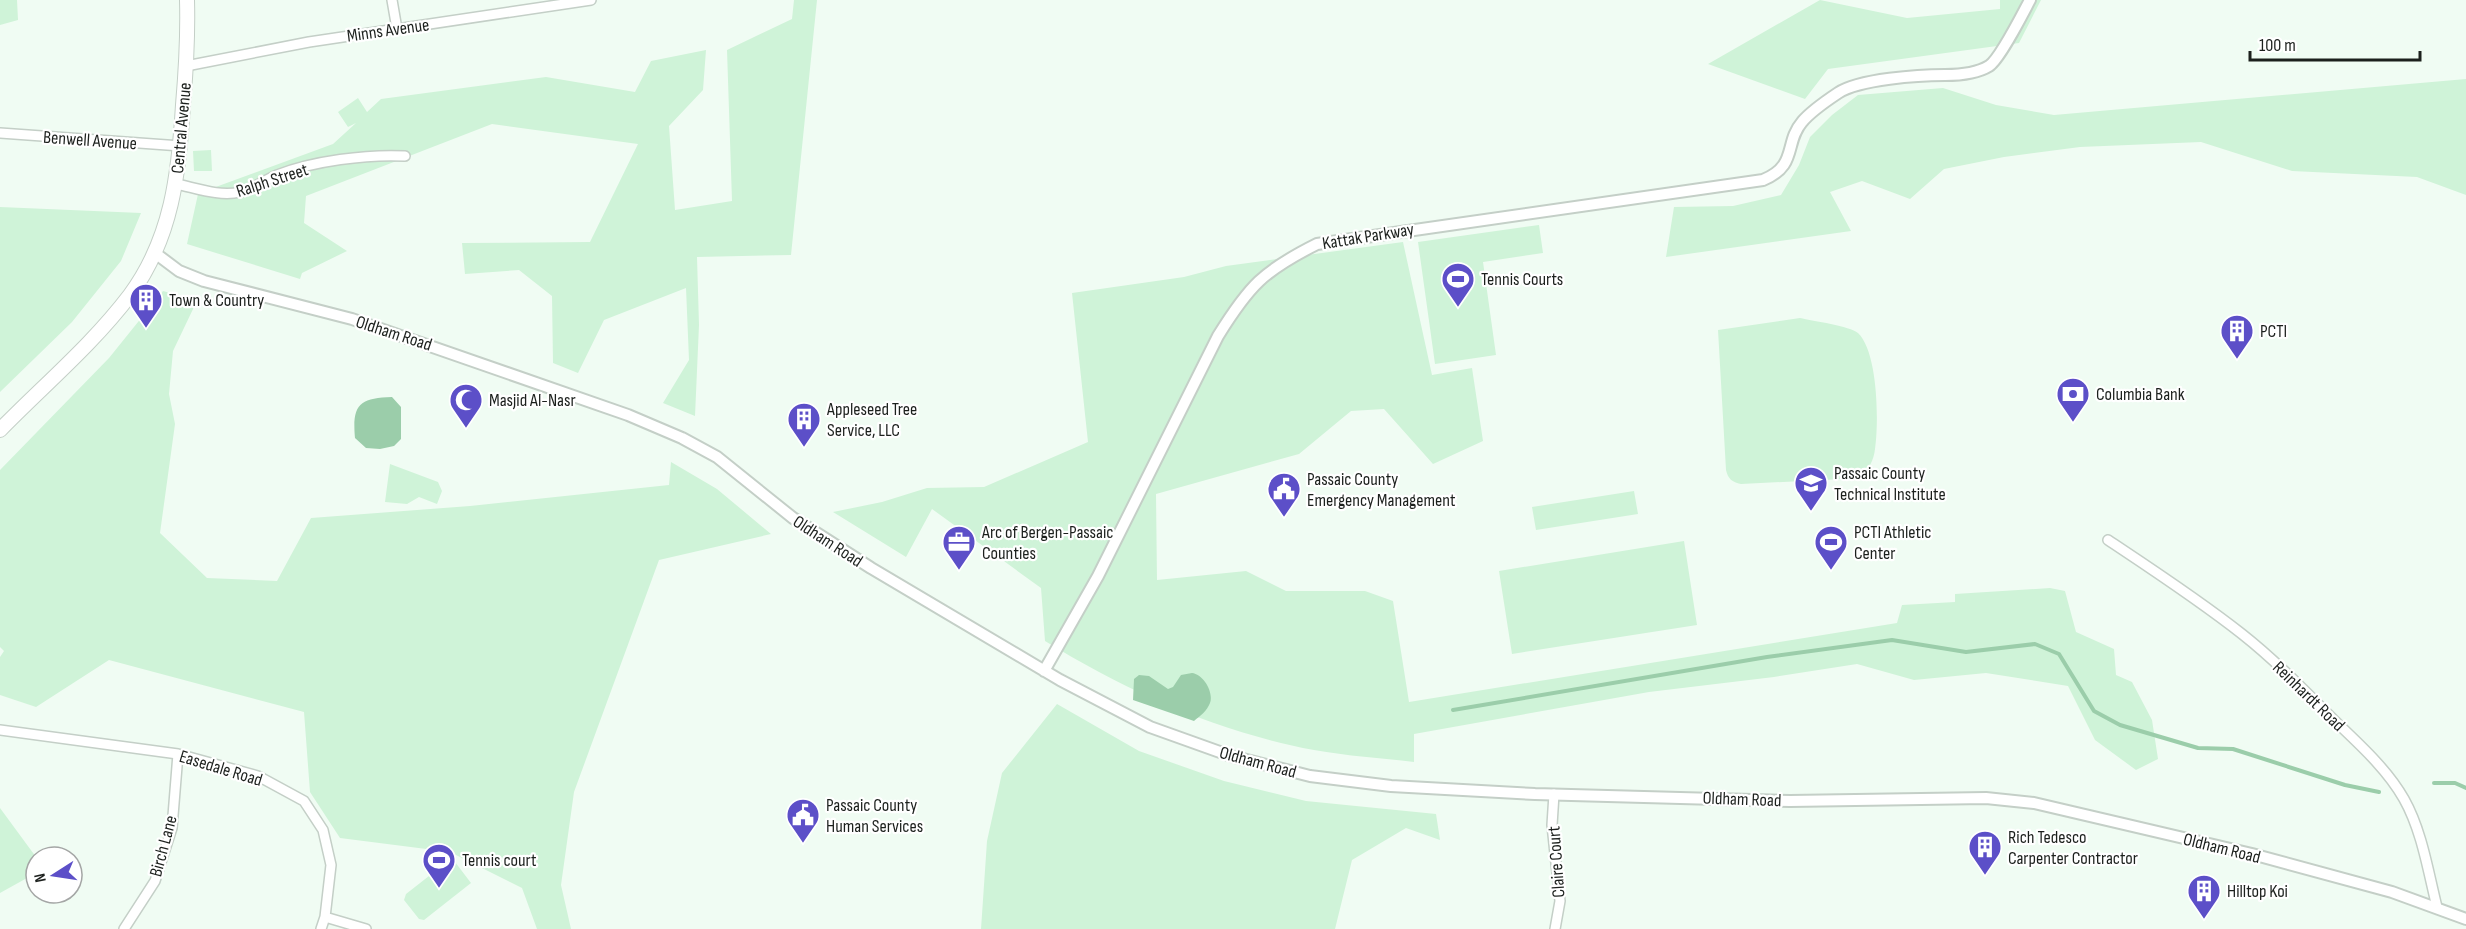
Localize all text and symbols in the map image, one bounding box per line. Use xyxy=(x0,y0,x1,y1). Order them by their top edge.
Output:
street label: Minns Avenue xyxy=(346,14,431,47)
scale bar xyxy=(2250,24,2420,62)
text: 100 m xyxy=(2259,35,2296,56)
street label: Central Avenue xyxy=(167,82,196,174)
street label: Benwell Avenue xyxy=(42,127,137,154)
street label: Ralph Street xyxy=(234,159,311,202)
street label: Kattak Parkway xyxy=(1321,219,1415,254)
sports icon: Tennis Courts xyxy=(1440,261,1476,308)
place label: Tennis Courts xyxy=(1481,269,1563,290)
building icon: Town & Country xyxy=(128,282,164,329)
place label: Town & Country xyxy=(169,290,264,311)
street label: Oldham Road xyxy=(353,311,435,356)
building icon: PCTI xyxy=(2219,313,2255,360)
place label: PCTI xyxy=(2260,321,2287,342)
bank icon: Columbia Bank xyxy=(2055,376,2091,423)
mosque icon: Masjid Al-Nasr xyxy=(448,382,484,429)
place label: Columbia Bank xyxy=(2096,384,2185,405)
place label: Masjid Al-Nasr xyxy=(489,390,576,411)
place label: Appleseed Tree Service, LLC xyxy=(826,399,917,441)
building icon: Appleseed Tree Service, LLC xyxy=(786,401,822,448)
place label: Passaic County Technical Institute xyxy=(1834,463,1946,505)
school or university icon: Passaic County Technical Institute xyxy=(1793,465,1829,512)
place label: Passaic County Emergency Management xyxy=(1307,469,1456,511)
public building icon: Passaic County Emergency Management xyxy=(1266,471,1302,518)
street label: Oldham Road xyxy=(789,511,866,572)
place label: Arc of Bergen-Passaic Counties xyxy=(981,522,1114,564)
place label: PCTI Athletic Center xyxy=(1854,522,1932,564)
office icon: Arc of Bergen-Passaic Counties xyxy=(941,524,977,571)
sports icon: PCTI Athletic Center xyxy=(1813,524,1849,571)
street label: Reinhardt Road xyxy=(2268,657,2349,736)
street label: Oldham Road xyxy=(1217,742,1299,783)
street label: Easedale Road xyxy=(177,746,265,791)
street label: Oldham Road xyxy=(1702,788,1782,811)
place label: Passaic County Human Services xyxy=(826,795,923,837)
public building icon: Passaic County Human Services xyxy=(785,797,821,844)
street label: Birch Lane xyxy=(145,813,182,879)
street label: Claire Court xyxy=(1543,825,1569,898)
place label: Rich Tedesco Carpenter Contractor xyxy=(2008,827,2138,869)
building icon: Rich Tedesco Carpenter Contractor xyxy=(1967,829,2003,876)
street label: Oldham Road xyxy=(2181,829,2263,868)
sports icon: Tennis court xyxy=(421,842,457,889)
north arrow xyxy=(24,845,84,905)
place label: Tennis court xyxy=(462,850,537,871)
text: N xyxy=(31,872,51,884)
building icon: Hilltop Koi xyxy=(2186,873,2222,920)
place label: Hilltop Koi xyxy=(2227,881,2288,902)

